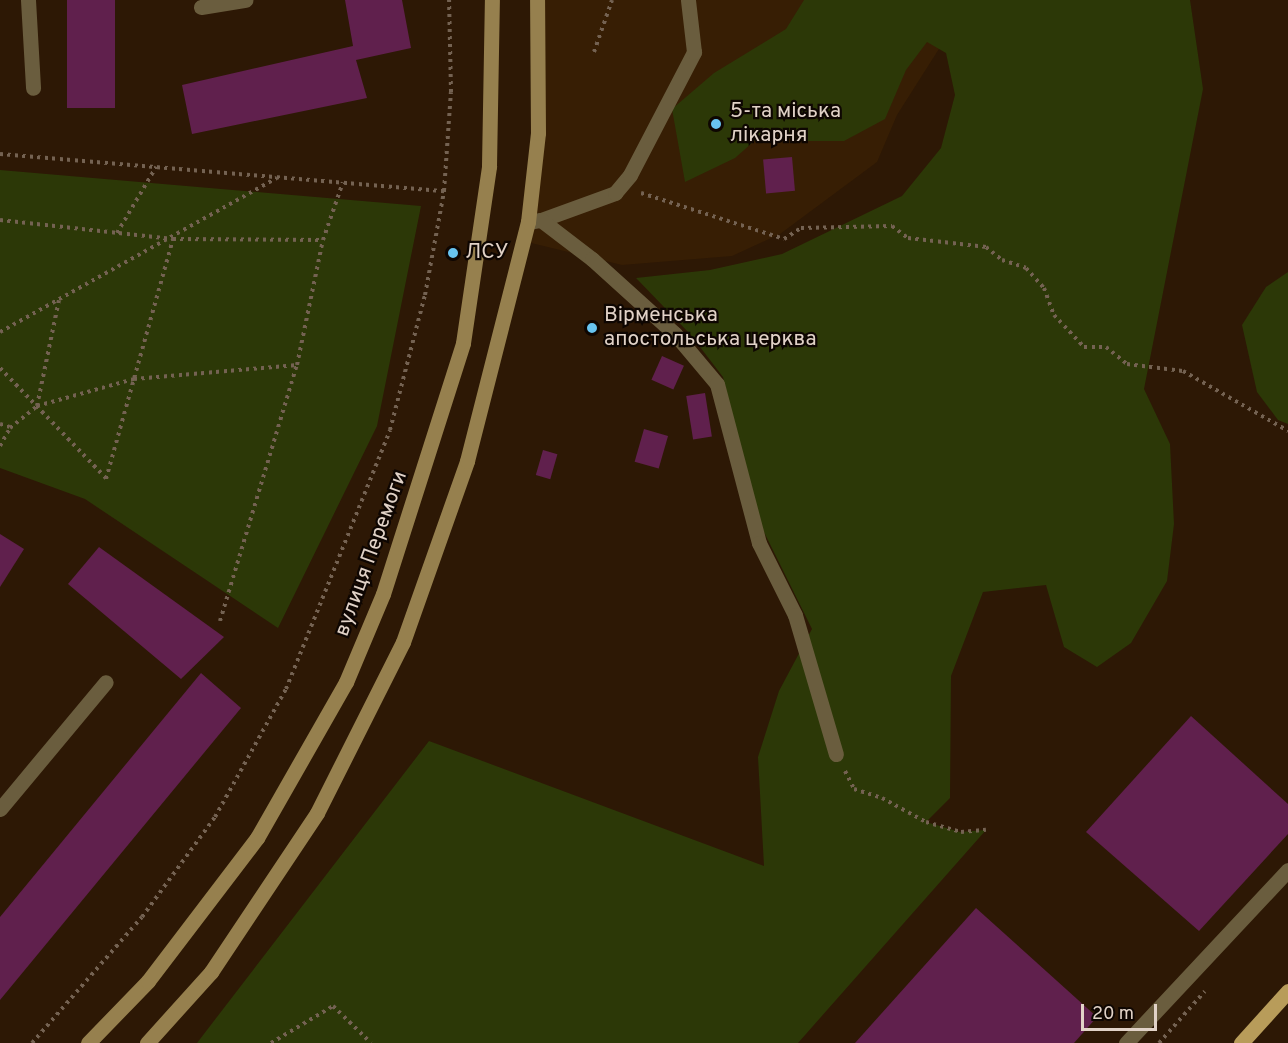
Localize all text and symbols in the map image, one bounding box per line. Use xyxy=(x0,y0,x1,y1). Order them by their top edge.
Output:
place label: 5-та міська лікарня xyxy=(730,99,841,149)
marker: 5-та міська лікарня xyxy=(707,115,725,133)
place label: ЛСУ xyxy=(465,240,509,266)
marker: ЛСУ xyxy=(446,246,460,260)
place label: Вірменська апостольська церква xyxy=(604,303,816,353)
marker: Вірменська апостольська церква xyxy=(585,321,599,335)
street label: вулиця Перемоги xyxy=(330,468,414,640)
scale bar xyxy=(1084,992,1160,1030)
text: 20 m xyxy=(1092,1003,1134,1026)

